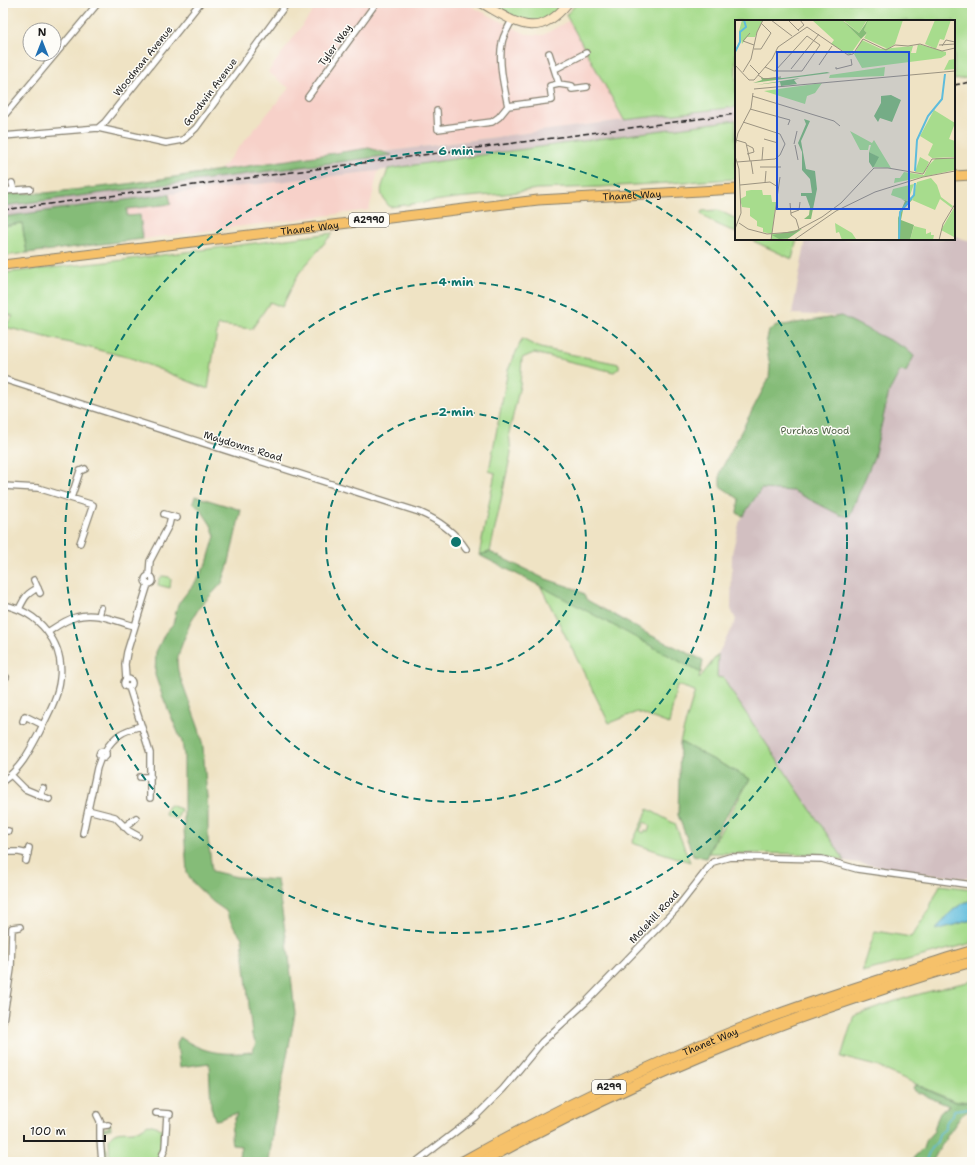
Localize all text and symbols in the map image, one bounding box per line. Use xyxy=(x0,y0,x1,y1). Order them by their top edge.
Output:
inset map xyxy=(735,20,955,240)
street label: Tyler Way xyxy=(315,21,355,68)
north arrow xyxy=(22,22,62,62)
street label: Woodman Avenue xyxy=(110,23,176,99)
text: N xyxy=(38,25,47,40)
street label: Goodwin Avenue xyxy=(180,55,240,129)
text: 6 min xyxy=(439,143,474,159)
street label: Thanet Way xyxy=(602,187,662,203)
road number: A2990 xyxy=(349,213,389,227)
street label: Thanet Way xyxy=(280,218,340,238)
text: 4 min xyxy=(439,274,474,290)
text: 2 min xyxy=(439,404,474,420)
park label: Purchas Wood xyxy=(781,424,850,437)
street label: Maydowns Road xyxy=(202,428,285,464)
centre of rings xyxy=(449,535,463,549)
street label: Molehill Road xyxy=(626,887,682,946)
street label: Thanet Way xyxy=(680,1024,740,1059)
road number: A299 xyxy=(592,1080,626,1094)
scale bar xyxy=(24,1117,105,1143)
text: 100 m xyxy=(30,1123,66,1139)

